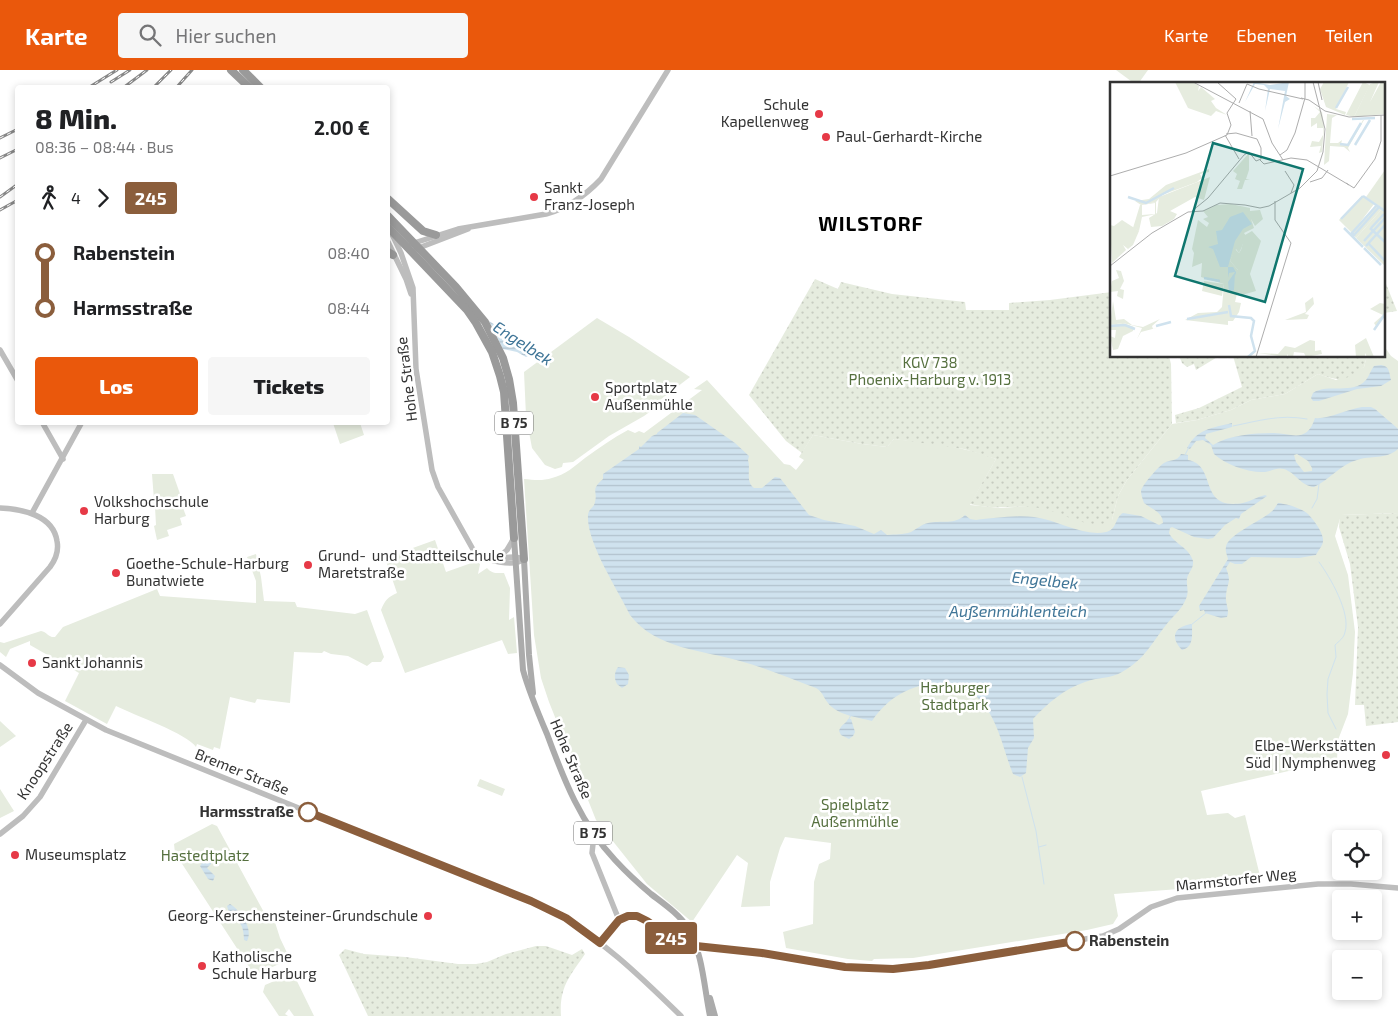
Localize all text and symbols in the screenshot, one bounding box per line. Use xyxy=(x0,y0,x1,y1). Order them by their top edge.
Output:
search box xyxy=(118,13,468,58)
text: Karte xyxy=(25,21,88,50)
icon: search xyxy=(136,21,164,49)
text: Hier suchen xyxy=(176,24,277,47)
text: Karte xyxy=(1164,24,1208,46)
text: Ebenen xyxy=(1236,24,1297,46)
text: Teilen xyxy=(1325,24,1373,46)
inset map xyxy=(1110,82,1386,358)
place label: Schule Kapellenweg xyxy=(721,95,810,130)
text: 8 Min. xyxy=(35,101,117,135)
marker: Schule Kapellenweg xyxy=(813,108,825,120)
text: 2.00 € xyxy=(314,116,370,139)
place label: Paul-Gerhardt-Kirche xyxy=(836,127,982,145)
marker: Paul-Gerhardt-Kirche xyxy=(820,131,832,143)
text: 08:36 – 08:44 · Bus xyxy=(35,137,174,156)
place label: Sankt Franz-Joseph xyxy=(544,178,635,213)
icon: walk xyxy=(35,184,63,212)
icon: forward xyxy=(89,184,117,212)
text: 245 xyxy=(135,187,167,209)
text: 4 xyxy=(71,188,81,207)
marker: Sankt Franz-Joseph xyxy=(528,191,540,203)
district label: WILSTORF xyxy=(818,211,924,235)
text: Rabenstein xyxy=(73,241,175,264)
text: 08:40 xyxy=(327,243,370,262)
text: Harmsstraße xyxy=(73,296,193,319)
text: 08:44 xyxy=(327,298,370,317)
water label: Engelbek xyxy=(490,316,556,369)
street label: Hohe Straße xyxy=(392,336,420,422)
park label: KGV 738 Phoenix-Harburg v. 1913 xyxy=(849,353,1011,388)
button: Los xyxy=(35,357,198,415)
button: Tickets xyxy=(208,357,370,415)
place label: Sportplatz Außenmühle xyxy=(605,378,693,413)
marker: Sportplatz Außenmühle xyxy=(589,391,601,403)
road number: B 75 xyxy=(495,412,533,434)
place label: Volkshochschule Harburg xyxy=(94,492,209,527)
marker: Volkshochschule Harburg xyxy=(78,505,90,517)
place label: Grund‐ und Stadtteilschule Maretstraße xyxy=(318,546,504,581)
place label: Goethe-Schule-Harburg Bunatwiete xyxy=(126,554,290,589)
marker: Grund‐ und Stadtteilschule Maretstraße xyxy=(302,559,314,571)
marker: Goethe-Schule-Harburg Bunatwiete xyxy=(110,567,122,579)
water label: Engelbek xyxy=(1011,567,1079,592)
water label: Außenmühlenteich xyxy=(948,601,1087,620)
place label: Sankt Johannis xyxy=(42,653,143,671)
marker: Sankt Johannis xyxy=(26,657,38,669)
park label: Harburger Stadtpark xyxy=(920,678,990,713)
street label: Hohe Straße xyxy=(547,716,597,801)
street label: Knoopstraße xyxy=(12,718,76,803)
place label: Elbe-Werkstätten Süd | Nymphenweg xyxy=(1245,736,1377,771)
street label: Bremer Straße xyxy=(193,744,292,798)
marker: Elbe-Werkstätten Süd | Nymphenweg xyxy=(1380,749,1392,761)
park label: Spielplatz Außenmühle xyxy=(811,795,899,830)
place label: Harmsstraße xyxy=(199,802,294,820)
marker: Harmsstraße xyxy=(298,802,318,822)
road number: B 75 xyxy=(574,821,612,844)
map controls xyxy=(1332,830,1382,1000)
button: locate xyxy=(1332,830,1382,880)
place label: Museumsplatz xyxy=(25,845,126,863)
park label: Hastedtplatz xyxy=(161,846,249,864)
marker: Museumsplatz xyxy=(9,849,21,861)
street label: Marmstorfer Weg xyxy=(1175,864,1298,894)
button: + xyxy=(1332,890,1382,940)
place label: Georg-Kerschensteiner-Grundschule xyxy=(168,906,418,924)
marker: Georg-Kerschensteiner-Grundschule xyxy=(422,910,434,922)
line badge: 245 xyxy=(642,922,700,954)
text: 245 xyxy=(655,927,687,949)
marker: Rabenstein xyxy=(1065,931,1085,951)
place label: Rabenstein xyxy=(1089,931,1169,949)
place label: Katholische Schule Harburg xyxy=(212,947,317,982)
button: − xyxy=(1332,950,1382,1000)
marker: Katholische Schule Harburg xyxy=(196,960,208,972)

